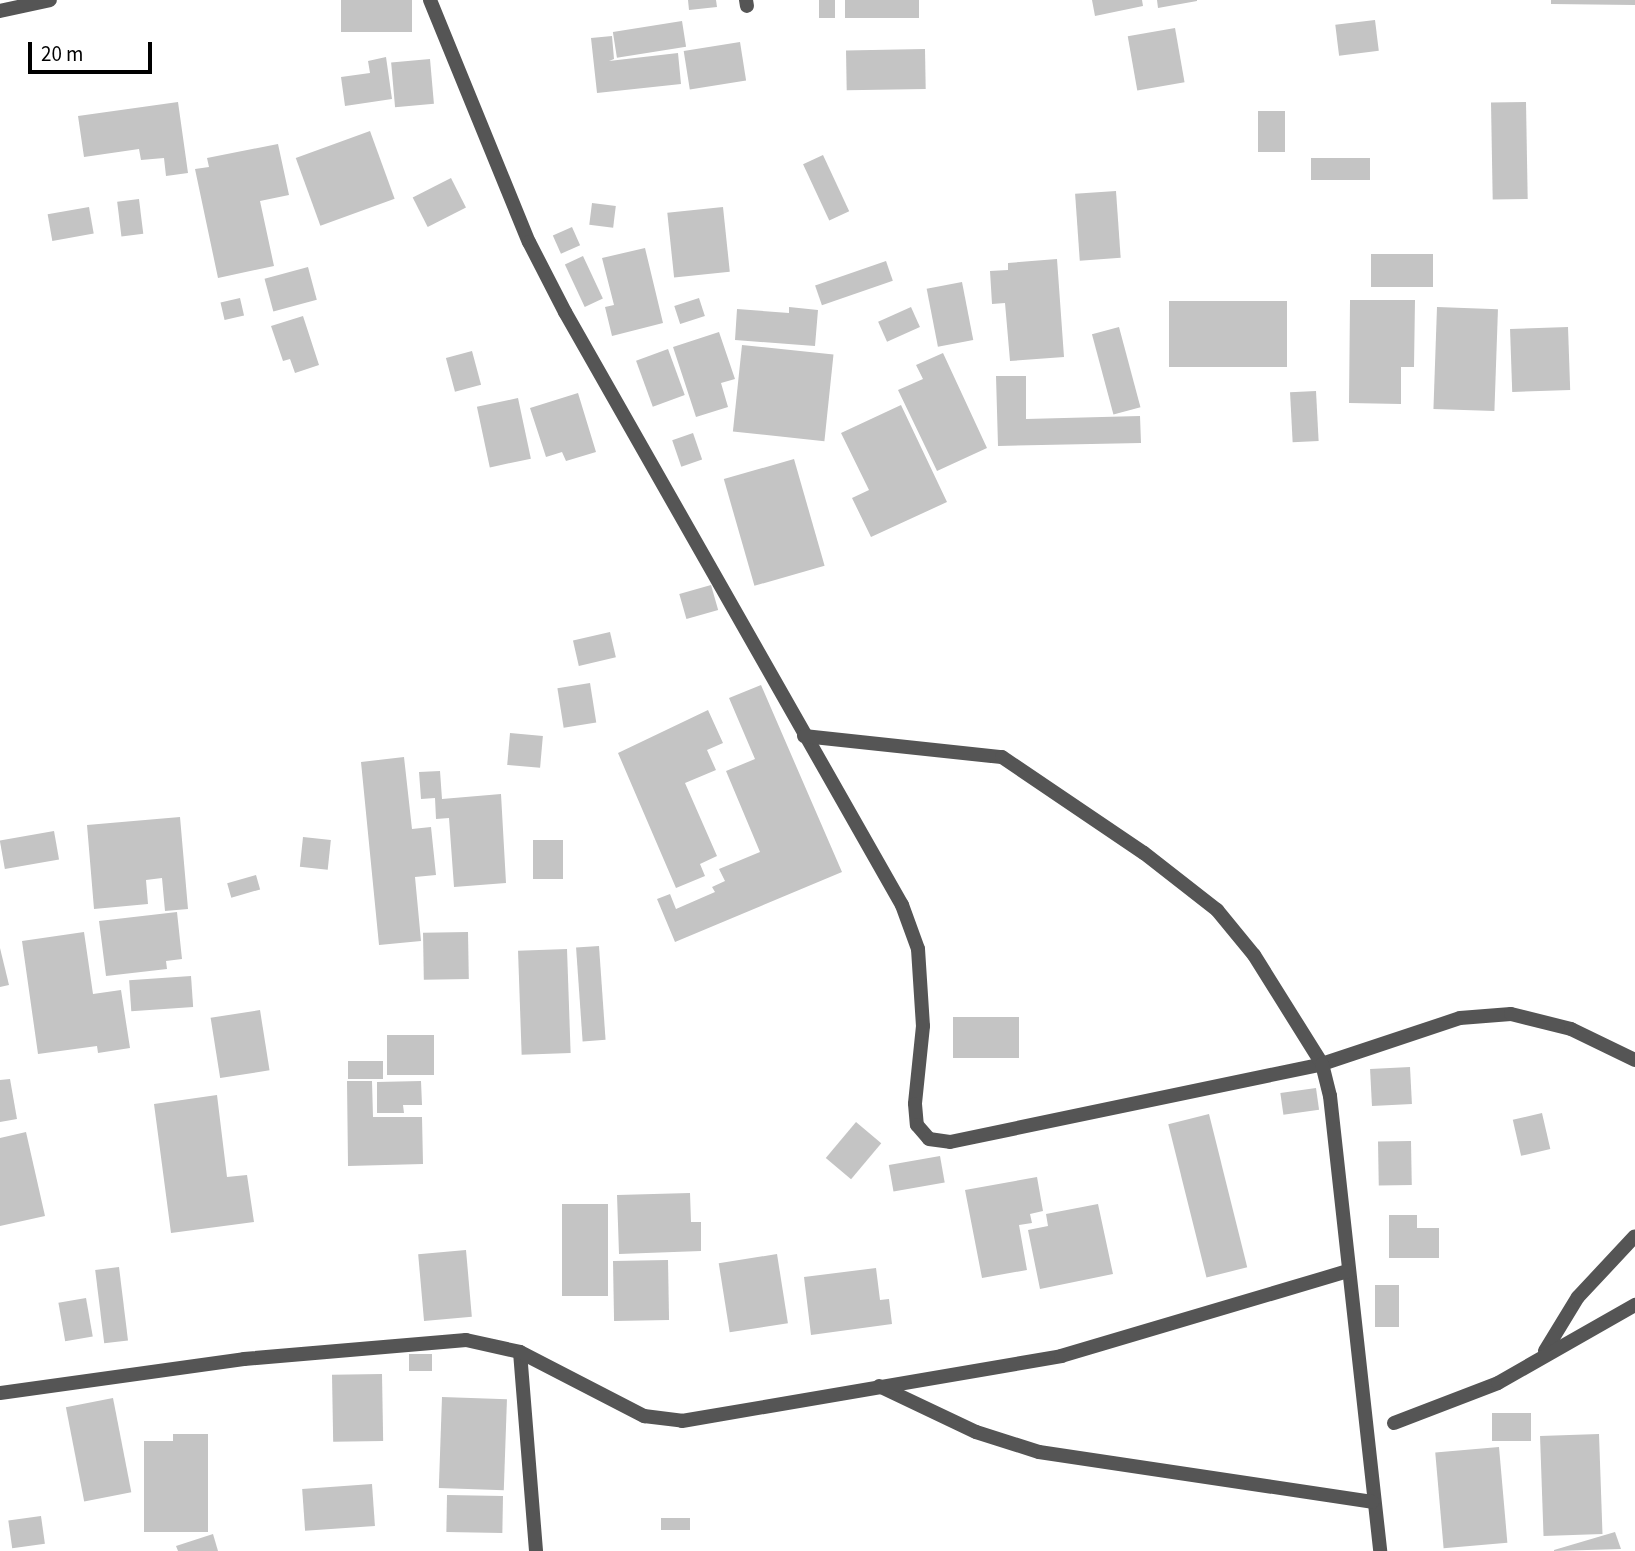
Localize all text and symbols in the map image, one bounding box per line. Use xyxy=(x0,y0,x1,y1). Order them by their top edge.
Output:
scale bar xyxy=(32,28,156,72)
text: 20 m xyxy=(41,39,83,69)

